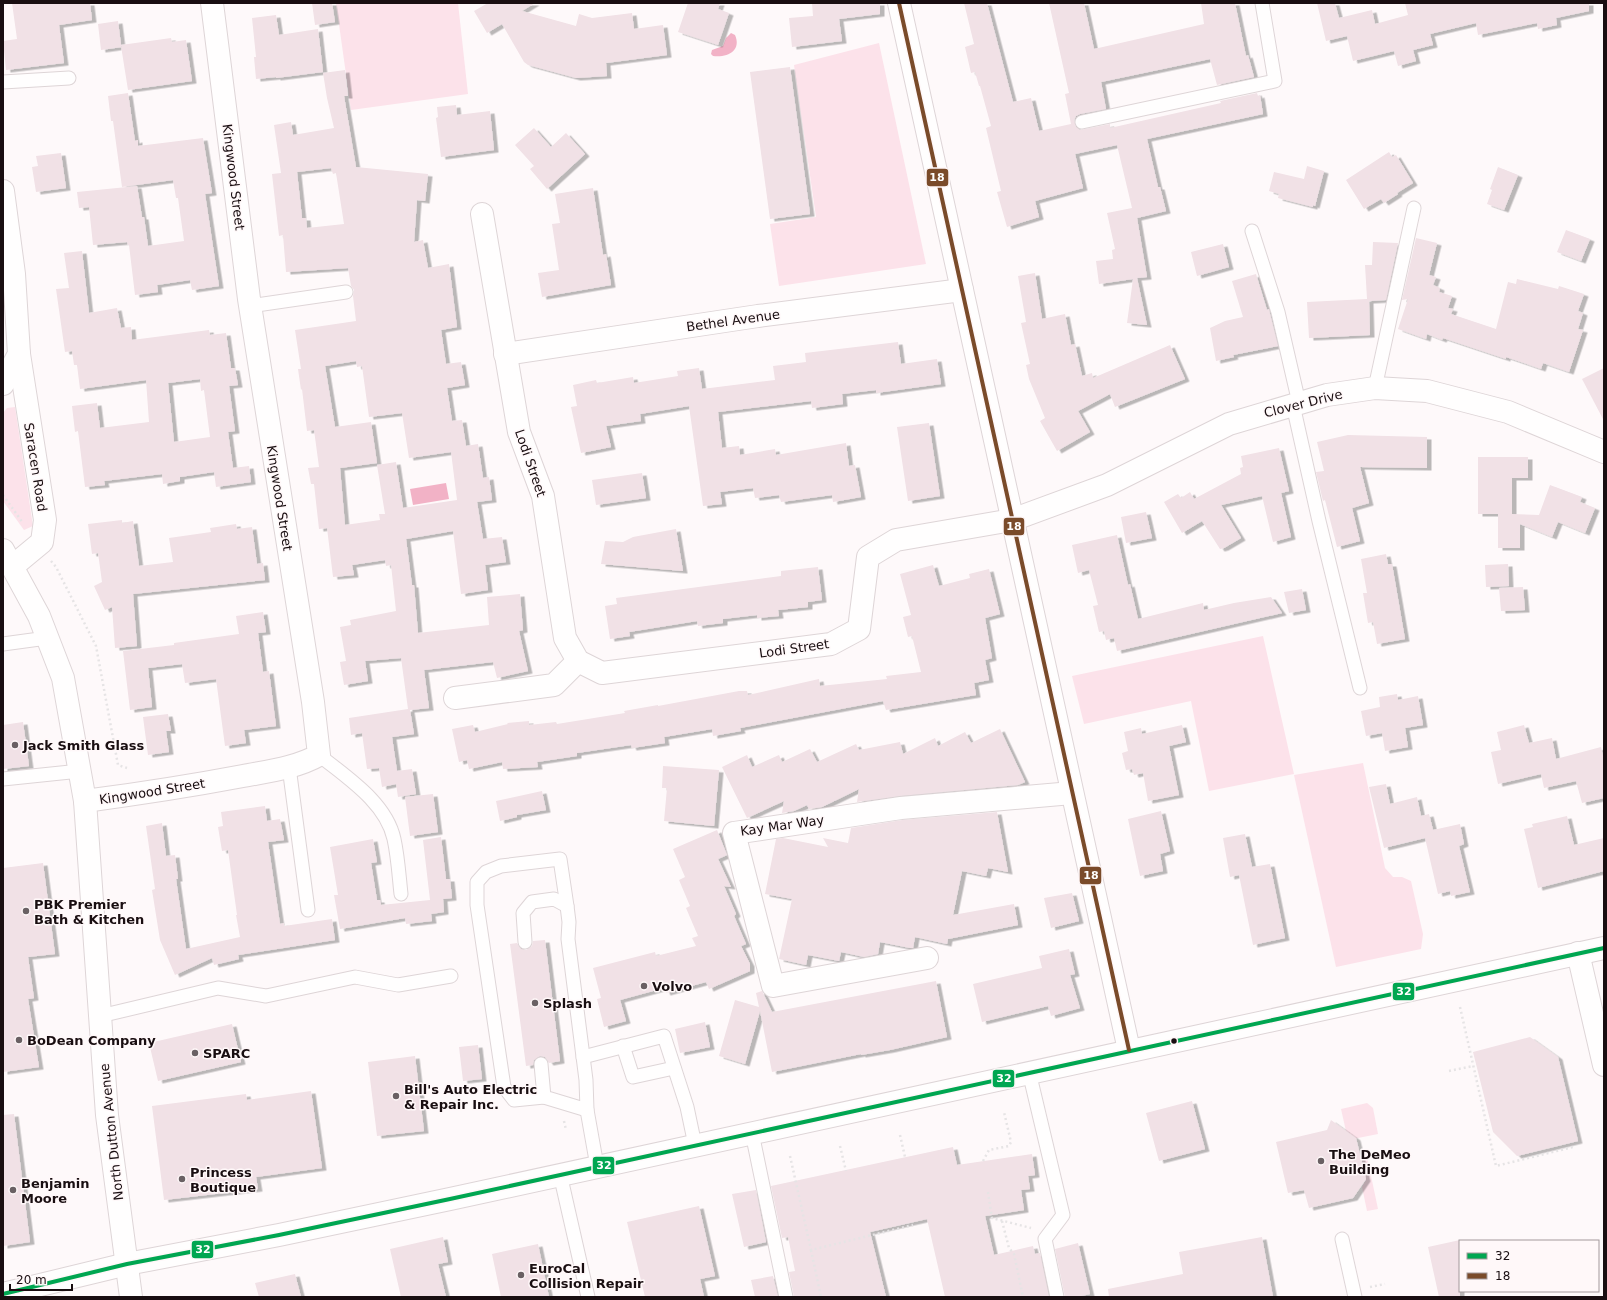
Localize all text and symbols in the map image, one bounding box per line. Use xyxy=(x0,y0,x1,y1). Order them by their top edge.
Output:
street label: Kingwood Street xyxy=(220,123,247,231)
line badge: 18 xyxy=(926,168,949,187)
text: 18 xyxy=(929,171,945,184)
street label: Bethel Avenue xyxy=(685,307,781,334)
street label: Clover Drive xyxy=(1262,386,1344,420)
street label: Saracen Road xyxy=(21,422,50,513)
street label: Lodi Street xyxy=(512,427,549,499)
street label: Kingwood Street xyxy=(264,444,295,552)
line badge: 18 xyxy=(1003,517,1025,536)
text: 18 xyxy=(1006,520,1022,533)
street label: Lodi Street xyxy=(758,636,830,661)
place label: Jack Smith Glass xyxy=(22,738,144,753)
marker: Jack Smith Glass xyxy=(10,740,20,750)
street label: Kingwood Street xyxy=(98,776,206,807)
street label: Kay Mar Way xyxy=(739,812,825,839)
line badge: 18 xyxy=(1079,866,1102,885)
text: 18 xyxy=(1083,869,1099,882)
place label: PBK Premier Bath & Kitchen xyxy=(34,897,144,927)
marker: PBK Premier Bath & Kitchen xyxy=(21,906,31,916)
place label: Volvo xyxy=(652,979,692,994)
marker: Volvo xyxy=(639,981,649,991)
line badge: 32 xyxy=(1392,982,1415,1001)
text: 32 xyxy=(1396,985,1412,998)
place label: Splash xyxy=(543,996,592,1011)
marker: Splash xyxy=(530,998,540,1008)
place label: BoDean Company xyxy=(27,1033,156,1048)
marker: BoDean Company xyxy=(14,1035,24,1045)
unlabelled marker xyxy=(1169,1036,1179,1046)
place label: SPARC xyxy=(203,1046,250,1061)
marker: SPARC xyxy=(190,1048,200,1058)
street label: North Dutton Avenue xyxy=(97,1063,126,1201)
line badge: 32 xyxy=(992,1069,1015,1088)
text: 32 xyxy=(996,1072,1012,1085)
place label: Bill's Auto Electric & Repair Inc. xyxy=(404,1082,537,1112)
marker: Bill's Auto Electric & Repair Inc. xyxy=(391,1091,401,1101)
place label: The DeMeo Building xyxy=(1329,1147,1411,1177)
line badge: 32 xyxy=(592,1156,615,1175)
marker: The DeMeo Building xyxy=(1316,1156,1326,1166)
text: 32 xyxy=(596,1159,612,1172)
place label: Princess Boutique xyxy=(190,1165,256,1195)
marker: Princess Boutique xyxy=(177,1174,187,1184)
place label: Benjamin Moore xyxy=(21,1176,89,1206)
marker: Benjamin Moore xyxy=(8,1185,18,1195)
line badge: 32 xyxy=(191,1240,214,1259)
legend xyxy=(1459,1240,1599,1292)
text: 32 xyxy=(195,1243,211,1256)
text: 32 xyxy=(1495,1249,1510,1263)
place label: EuroCal Collision Repair xyxy=(529,1261,644,1291)
scale bar xyxy=(10,1266,72,1292)
text: 18 xyxy=(1495,1269,1510,1283)
marker: EuroCal Collision Repair xyxy=(516,1270,526,1280)
text: 20 m xyxy=(16,1273,47,1287)

